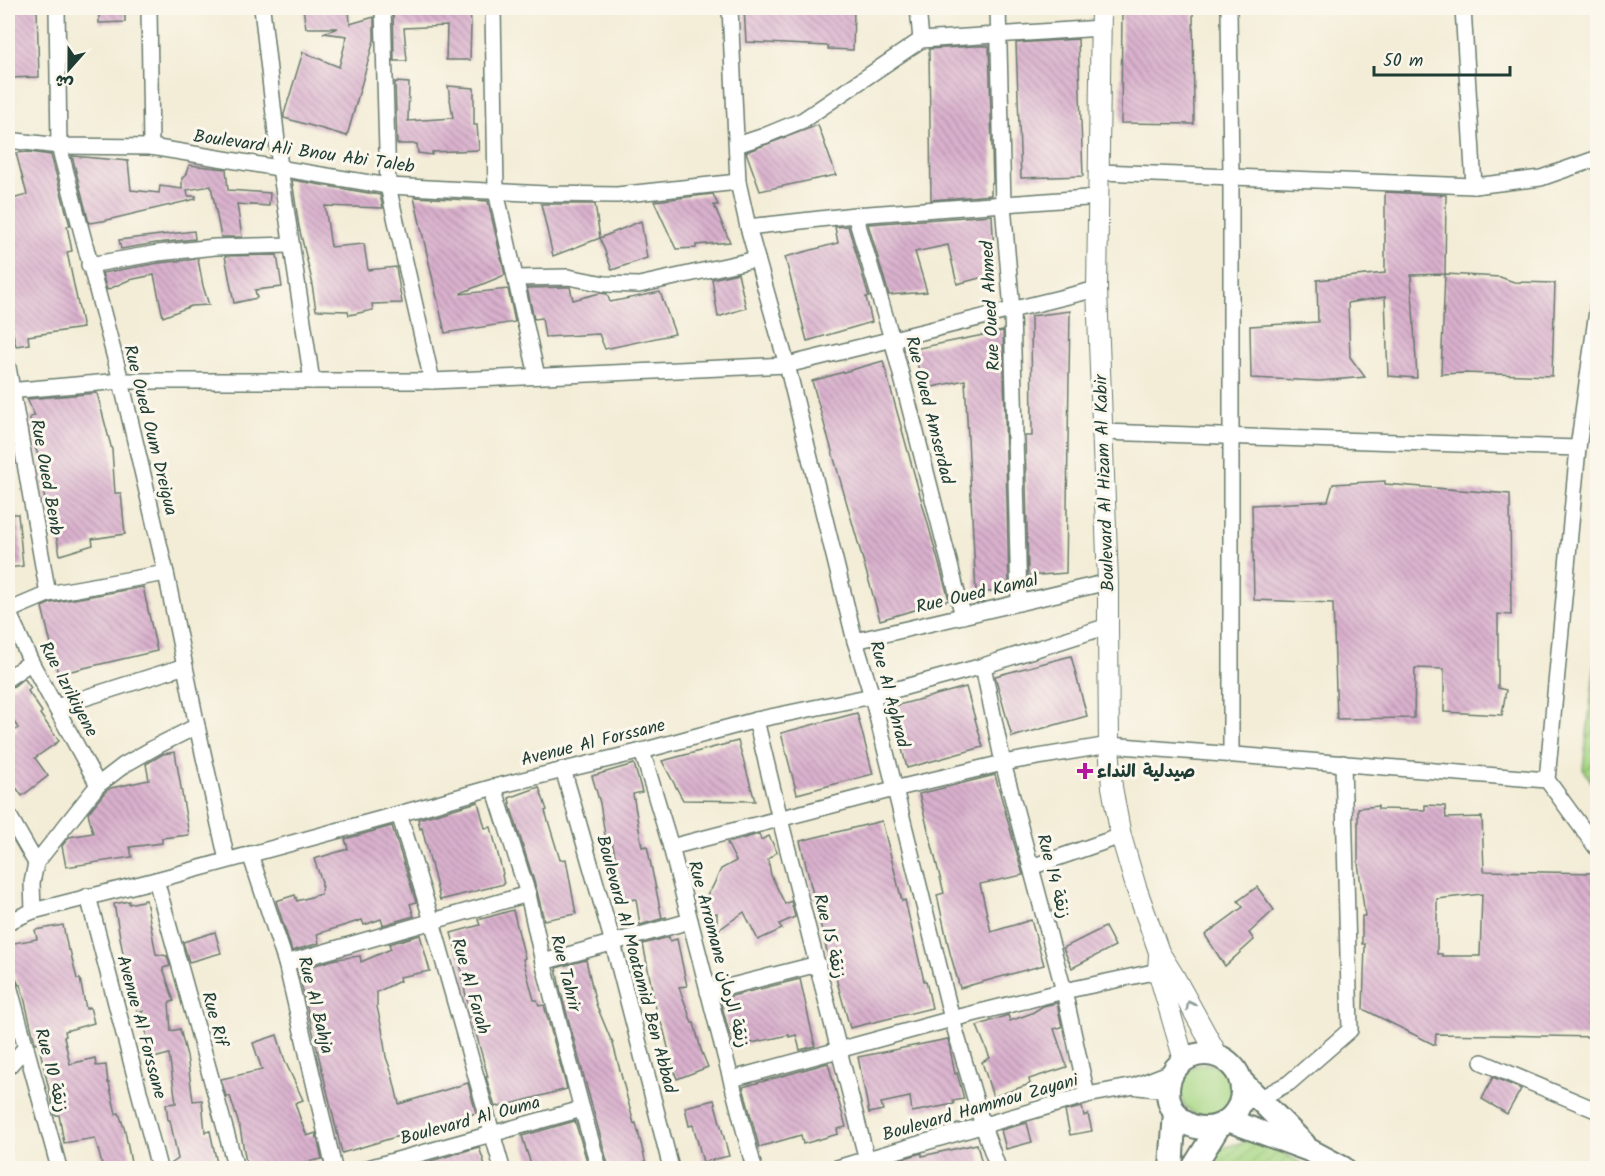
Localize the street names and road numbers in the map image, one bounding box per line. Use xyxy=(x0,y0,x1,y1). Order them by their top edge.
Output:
street label: Boulevard Ali Bnou Abi Taleb xyxy=(191,123,417,182)
street label: Rue Oued Ahmed xyxy=(974,239,1009,372)
street label: Rue Oued Amserdad xyxy=(896,333,961,489)
street label: Rue Oued Oum Dreigua xyxy=(114,342,185,519)
street label: Boulevard Al Hizam Al Kabir xyxy=(1087,373,1124,592)
street label: Rue Oued Benb xyxy=(21,417,70,538)
street label: Rue Oued Kamal xyxy=(913,566,1042,623)
street label: Rue Izrikiyene xyxy=(30,636,105,743)
street label: Rue Al Aghrad xyxy=(860,638,917,752)
street label: Avenue Al Forssane xyxy=(518,712,669,775)
street label: Rue 14 زنقة xyxy=(1027,831,1078,922)
street label: Boulevard Al Moatamid Ben Abbad xyxy=(587,832,684,1098)
street label: Rue Arromane زنقة الرمان xyxy=(679,857,757,1051)
street label: Rue 15 زنقة xyxy=(804,891,853,982)
street label: Rue Tahrir xyxy=(541,932,588,1016)
street label: Rue Al Farah xyxy=(442,935,497,1038)
street label: Avenue Al Forssane xyxy=(107,952,174,1103)
street label: Rue Al Bahja xyxy=(288,954,341,1057)
street label: Rue Rif xyxy=(192,989,235,1052)
street label: Rue 10 زنقة xyxy=(25,1025,76,1116)
street label: Boulevard Hammou Zayani xyxy=(879,1066,1082,1150)
street label: Boulevard Al Ouma xyxy=(397,1089,544,1154)

